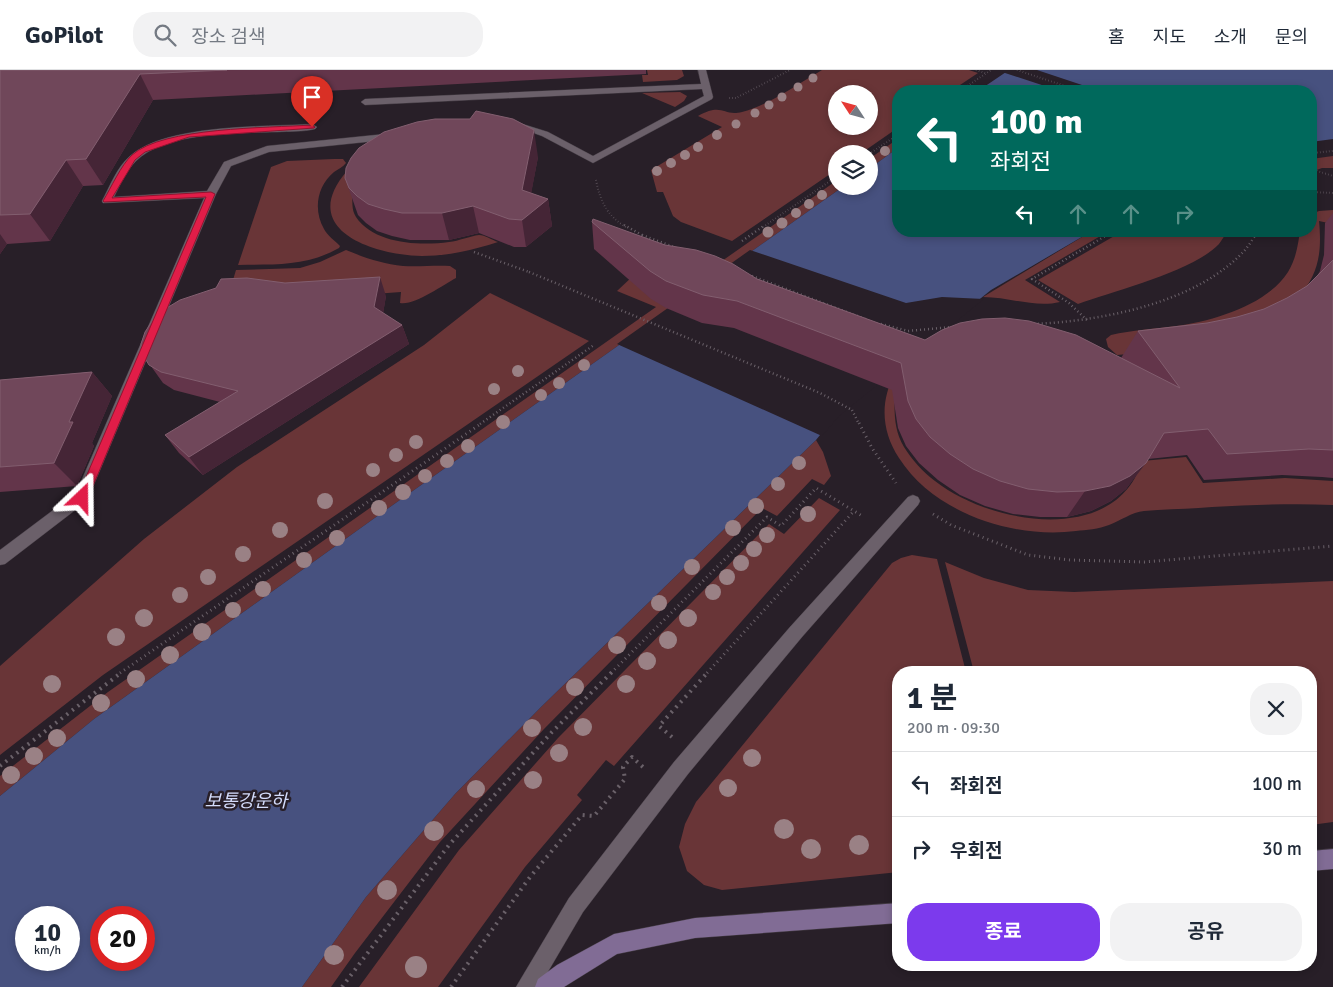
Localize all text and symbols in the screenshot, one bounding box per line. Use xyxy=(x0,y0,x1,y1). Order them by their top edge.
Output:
search box xyxy=(133,12,483,57)
text: GoPilot xyxy=(25,20,103,50)
icon: search xyxy=(151,21,179,49)
text: 장소 검색 xyxy=(191,25,265,49)
text: 홈 xyxy=(1108,26,1125,48)
text: 지도 xyxy=(1153,26,1186,48)
text: 소개 xyxy=(1214,26,1247,48)
text: 문의 xyxy=(1275,26,1308,48)
pin xyxy=(291,76,333,127)
icon: arrive xyxy=(298,83,326,111)
north arrow xyxy=(828,85,878,135)
map controls xyxy=(828,85,878,195)
text: 100 m xyxy=(990,100,1083,143)
icon: left xyxy=(907,105,972,170)
button: layers xyxy=(828,145,878,195)
text: 좌회전 xyxy=(990,148,1051,175)
icon: left xyxy=(1011,200,1039,228)
icon: ahead xyxy=(1064,200,1092,228)
icon: ahead xyxy=(1117,200,1145,228)
icon: right xyxy=(1170,200,1198,228)
position arrow xyxy=(55,471,107,523)
text: 1 분 xyxy=(907,680,957,717)
button: close xyxy=(1250,683,1302,735)
text: 200 m · 09:30 xyxy=(907,718,1000,738)
icon: left xyxy=(907,770,935,798)
text: 100 m xyxy=(1252,772,1302,796)
text: 좌회전 xyxy=(950,774,1002,798)
water label: 보통강운하 xyxy=(205,790,290,812)
icon: right xyxy=(907,835,935,863)
text: 30 m xyxy=(1262,837,1302,861)
text: 우회전 xyxy=(950,839,1002,863)
button: 종료 xyxy=(907,903,1100,961)
button: 공유 xyxy=(1110,903,1302,961)
speed limit sign: 20 xyxy=(90,906,155,971)
text: 10 xyxy=(34,917,61,948)
text: km/h xyxy=(34,943,61,958)

